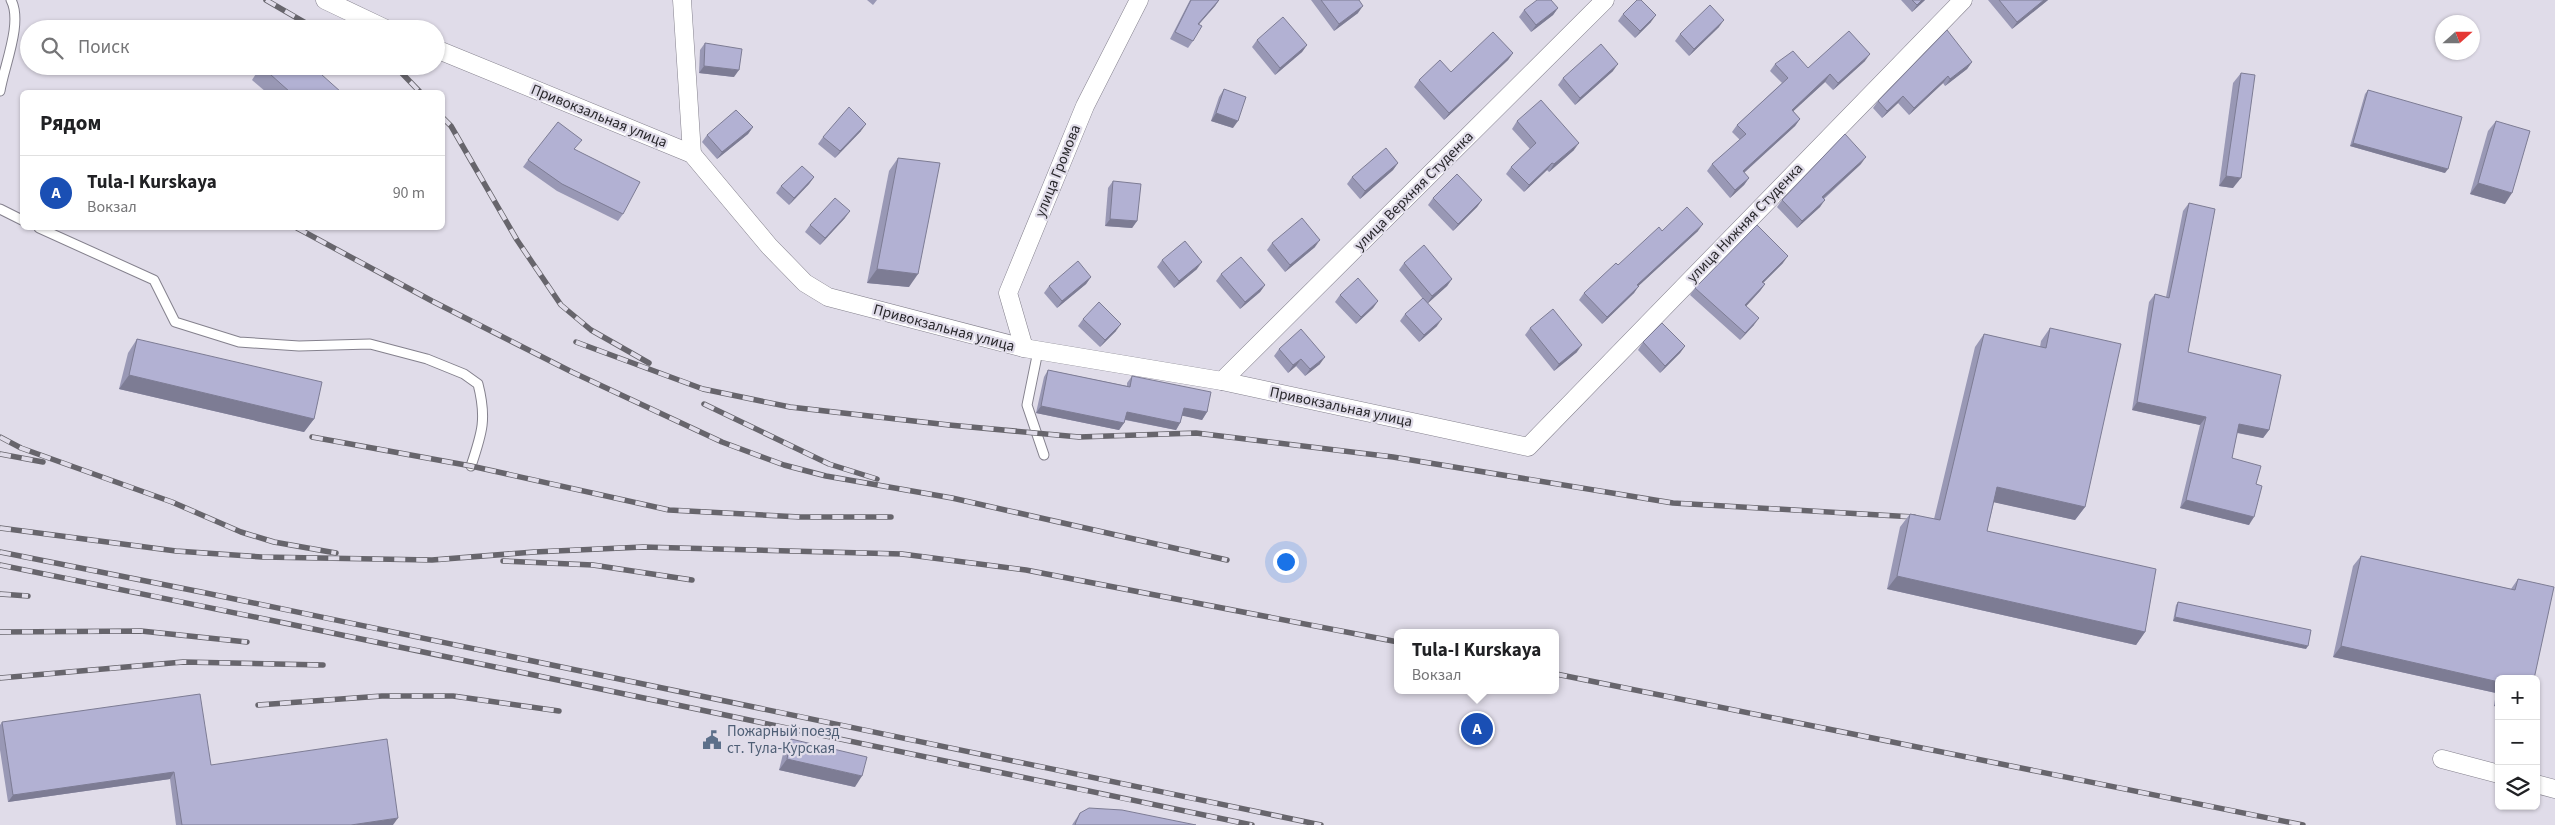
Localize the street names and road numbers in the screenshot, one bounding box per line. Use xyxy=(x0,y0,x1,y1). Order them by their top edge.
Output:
street label: Привокзальная улица xyxy=(528,79,670,153)
street label: улица Громова xyxy=(1030,122,1086,220)
street label: улица Верхняя Cтуденка xyxy=(1350,127,1478,255)
street label: улица Нижняя Cтуденкa xyxy=(1682,159,1808,287)
street label: Привокзальная улица xyxy=(871,299,1017,357)
street label: Привокзальная улица xyxy=(1268,382,1414,432)

